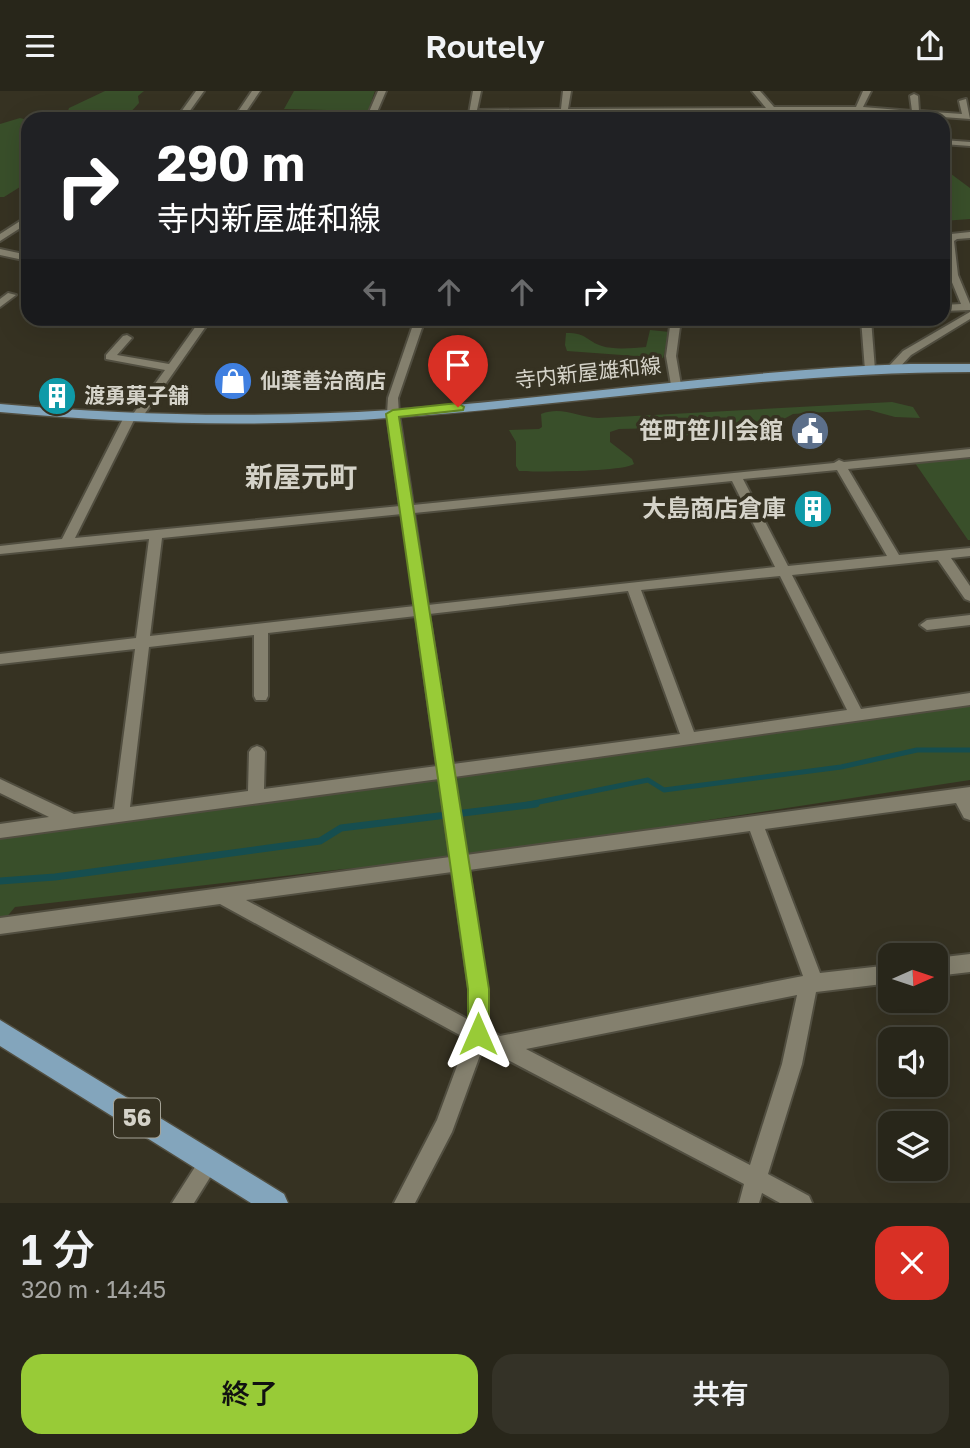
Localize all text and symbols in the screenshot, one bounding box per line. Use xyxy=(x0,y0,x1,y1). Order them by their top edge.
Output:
icon: menu xyxy=(21,27,59,65)
text: Routely xyxy=(425,27,545,65)
icon: share xyxy=(911,27,949,65)
text: 290 m xyxy=(157,133,305,192)
icon: right xyxy=(42,140,133,231)
text: 寺内新屋雄和線 xyxy=(157,199,381,237)
icon: left xyxy=(357,273,395,311)
icon: ahead xyxy=(430,273,468,311)
icon: ahead xyxy=(503,273,541,311)
icon: right xyxy=(576,273,614,311)
pin xyxy=(428,335,488,407)
icon: arrive xyxy=(439,346,477,384)
street label: 寺内新屋雄和線 xyxy=(513,351,662,393)
shop icon: 仙葉善治商店 xyxy=(212,360,254,402)
place label: 仙葉善治商店 xyxy=(260,367,386,393)
building icon: 渡勇菓子舗 xyxy=(36,375,78,417)
place label: 渡勇菓子舗 xyxy=(84,382,189,408)
public building icon: 笹町笹川会館 xyxy=(789,410,831,452)
place label: 笹町笹川会館 xyxy=(639,415,783,444)
district label: 新屋元町 xyxy=(245,460,357,493)
building icon: 大島商店倉庫 xyxy=(792,488,834,530)
place label: 大島商店倉庫 xyxy=(642,493,786,522)
north arrow xyxy=(878,943,948,1013)
map controls xyxy=(878,943,948,1181)
position arrow xyxy=(441,997,515,1071)
button: sound xyxy=(878,1027,948,1097)
road number: 56 xyxy=(114,1099,160,1137)
button: layers xyxy=(878,1111,948,1181)
text: 1 分 xyxy=(21,1224,95,1274)
button: close xyxy=(875,1226,949,1300)
text: 320 m · 14:45 xyxy=(21,1275,166,1303)
button: 終了 xyxy=(21,1354,478,1434)
button: 共有 xyxy=(492,1354,949,1434)

